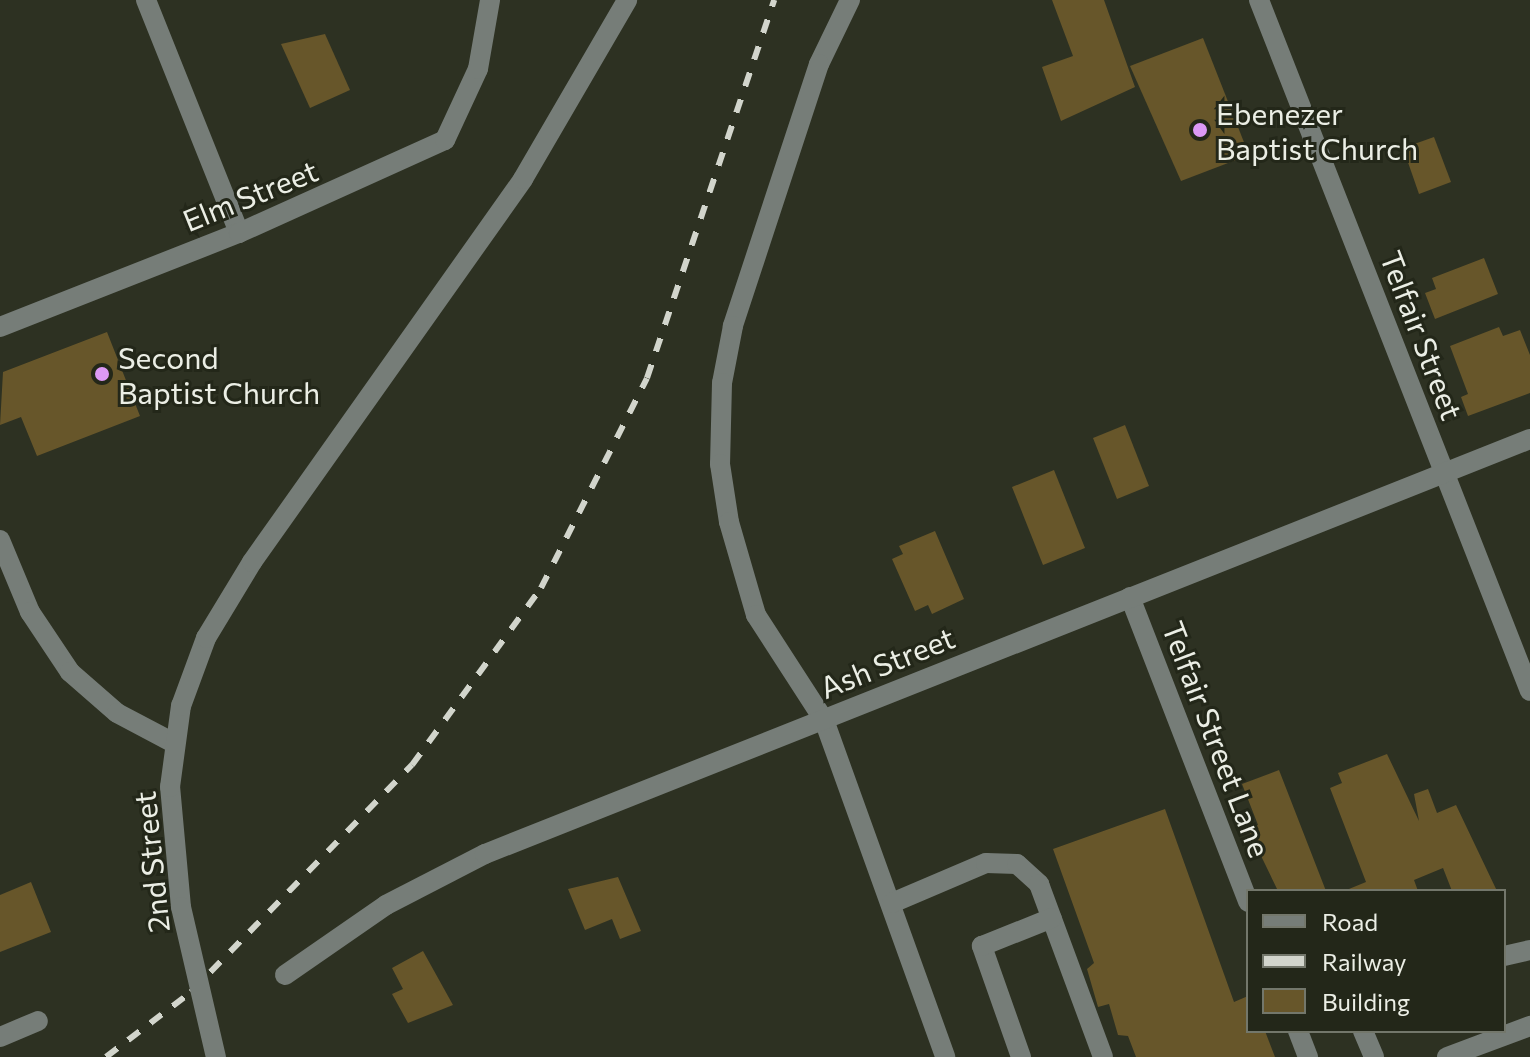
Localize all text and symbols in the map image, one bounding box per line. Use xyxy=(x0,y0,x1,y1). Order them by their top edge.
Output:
place label: Ebenezer Baptist Church xyxy=(1216,95,1418,166)
marker: Ebenezer Baptist Church xyxy=(1191,121,1209,139)
street label: Elm Street xyxy=(177,152,323,238)
street label: Telfair Street xyxy=(1373,246,1471,424)
place label: Second Baptist Church xyxy=(118,339,320,410)
marker: Second Baptist Church xyxy=(93,365,111,383)
street label: Telfair Street Lane xyxy=(1155,616,1279,862)
street label: Ash Street xyxy=(814,619,960,705)
street label: 2nd Street xyxy=(126,790,176,934)
legend xyxy=(1246,889,1506,1033)
text: Road xyxy=(1322,907,1378,936)
text: Railway xyxy=(1322,947,1407,976)
text: Building xyxy=(1322,987,1410,1016)

